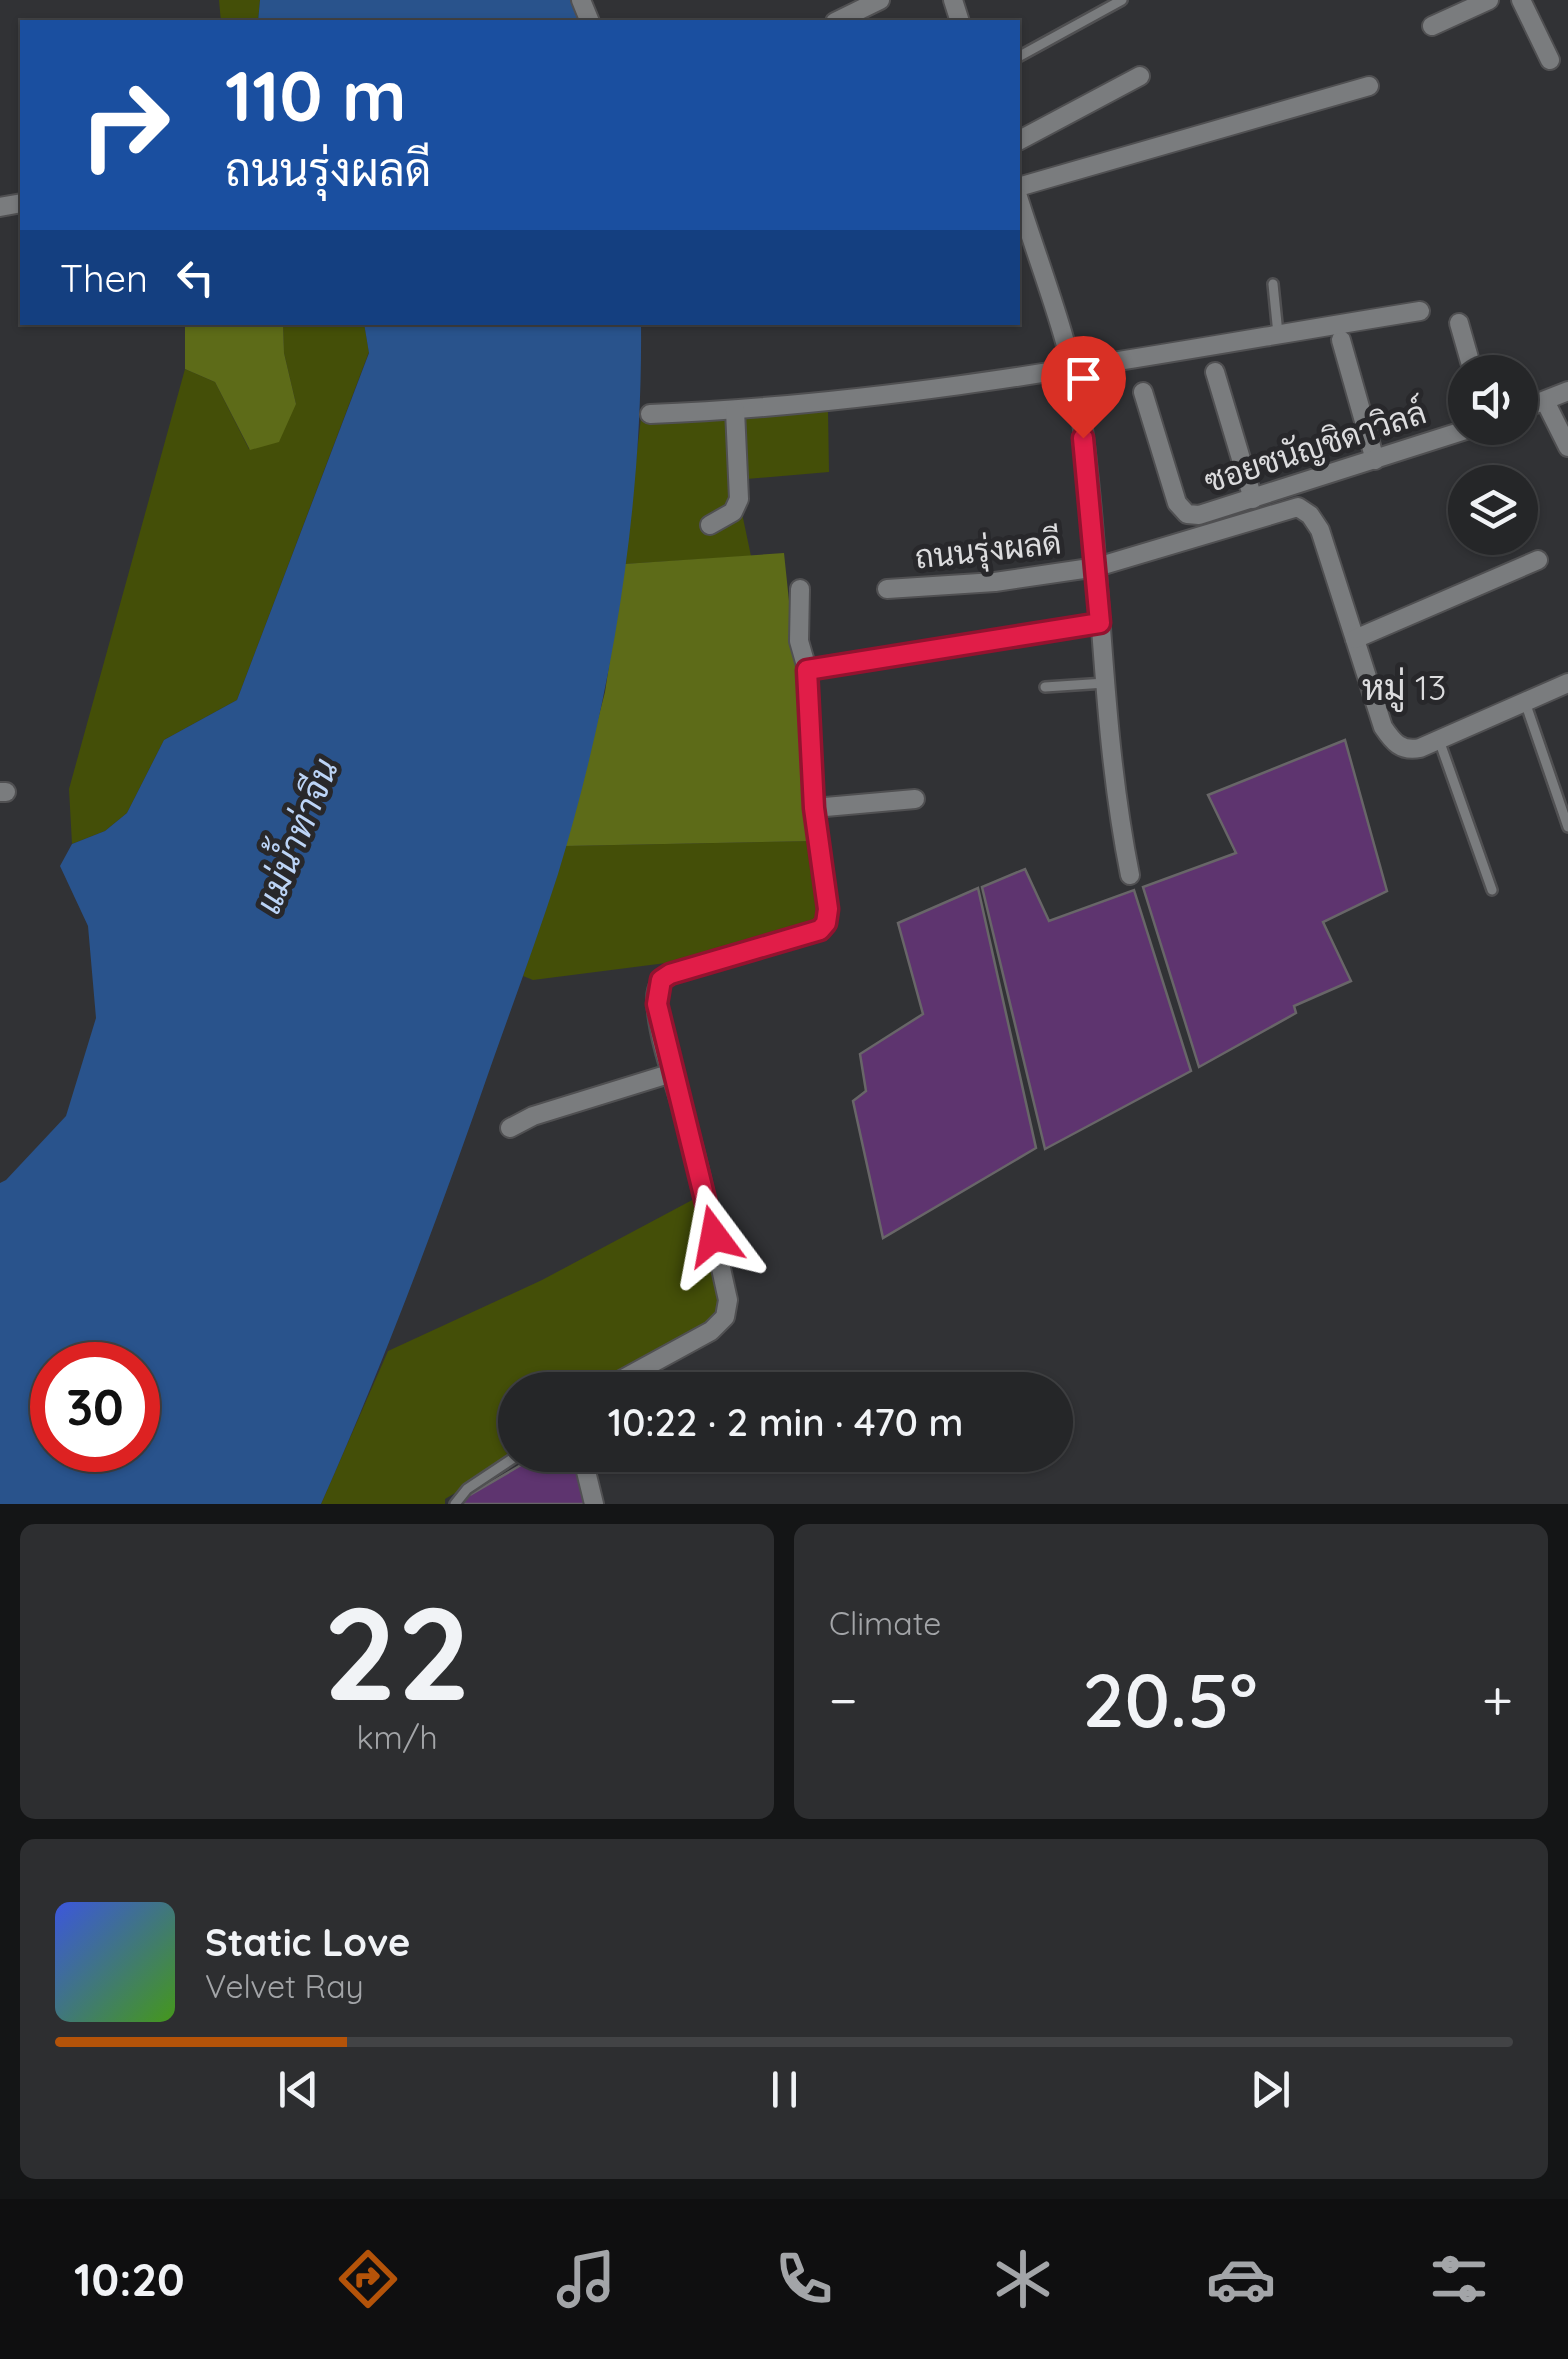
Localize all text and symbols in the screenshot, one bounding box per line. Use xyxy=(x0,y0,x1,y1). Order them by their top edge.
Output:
text: 110 m xyxy=(225,51,407,139)
icon: right xyxy=(60,60,190,190)
text: ถนนรุ่งผลดี xyxy=(225,141,431,197)
icon: left xyxy=(168,250,223,305)
text: Then xyxy=(60,254,148,302)
pin xyxy=(1041,336,1126,439)
icon: arrive xyxy=(1056,351,1111,406)
map controls xyxy=(1448,355,1538,555)
button: sound xyxy=(1448,355,1538,445)
street label: ซอยชนัญชิดาวิลล์ xyxy=(1199,391,1431,501)
button: layers xyxy=(1448,465,1538,555)
street label: ถนนรุ่งผลดี xyxy=(913,521,1063,580)
district label: หมู่ 13 xyxy=(1362,665,1446,712)
water label: แม่น้ำท่าจีน xyxy=(237,749,347,920)
position arrow xyxy=(662,1184,766,1288)
speed limit sign: 30 xyxy=(30,1342,160,1472)
text: 10:22 · 2 min · 470 m xyxy=(608,1398,963,1446)
text: 22 xyxy=(323,1570,471,1733)
text: Climate xyxy=(829,1603,941,1643)
text: 20.5° xyxy=(1082,1652,1257,1746)
text: − xyxy=(829,1665,858,1734)
text: + xyxy=(1482,1665,1513,1734)
text: km/h xyxy=(356,1717,438,1757)
text: Static Love xyxy=(205,1918,410,1966)
text: Velvet Ray xyxy=(205,1966,364,2006)
icon: previous xyxy=(271,2062,326,2117)
icon: pause xyxy=(757,2062,812,2117)
icon: next xyxy=(1243,2062,1298,2117)
icon: directions xyxy=(333,2244,403,2314)
icon: music xyxy=(551,2244,621,2314)
icon: phone xyxy=(769,2244,839,2314)
icon: climate xyxy=(988,2244,1058,2314)
icon: car xyxy=(1206,2244,1276,2314)
icon: filters xyxy=(1424,2244,1494,2314)
text: 10:20 xyxy=(74,2251,185,2307)

